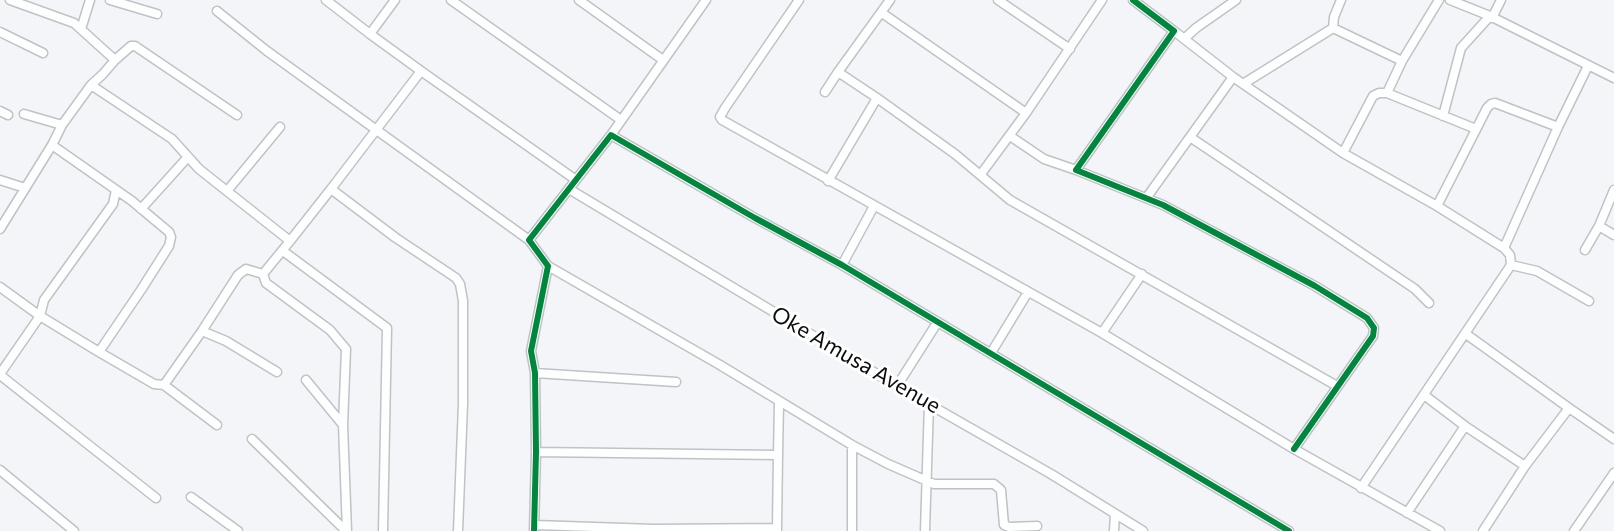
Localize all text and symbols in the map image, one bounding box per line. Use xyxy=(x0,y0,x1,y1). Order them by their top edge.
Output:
street label: Oke Amusa Avenue xyxy=(767,301,945,419)

